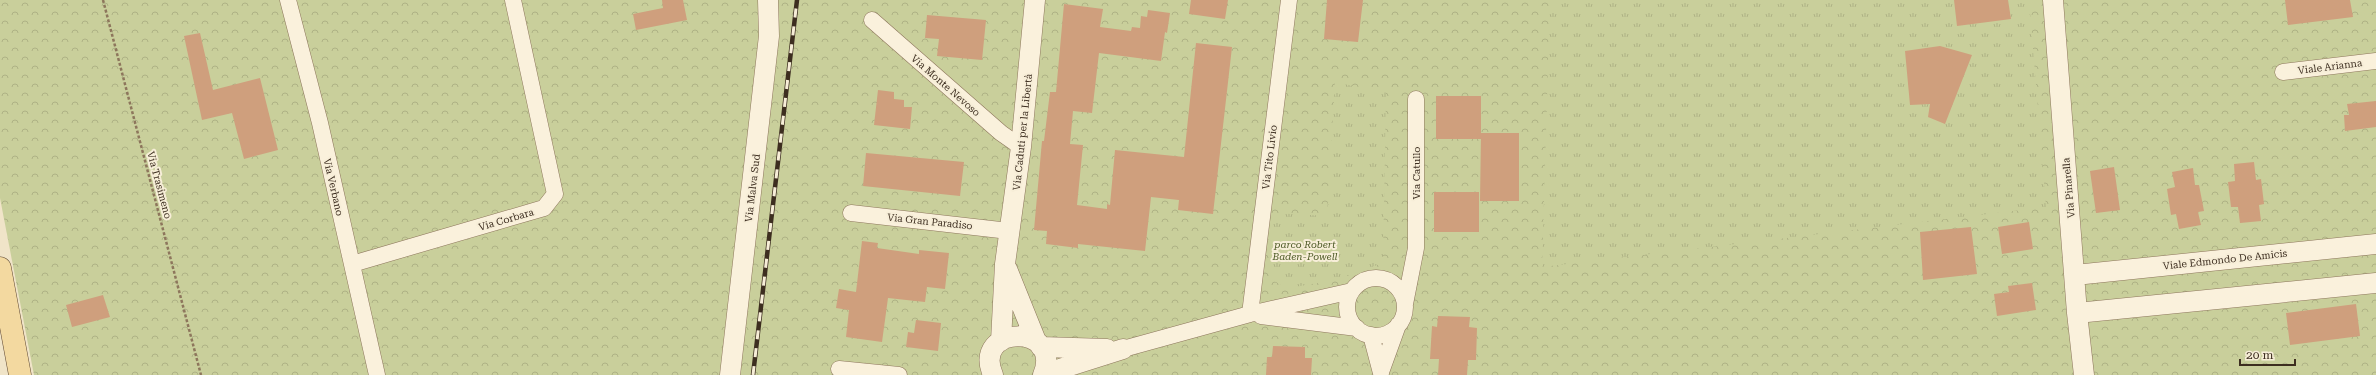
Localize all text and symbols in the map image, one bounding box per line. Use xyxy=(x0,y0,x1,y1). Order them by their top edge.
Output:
street label: Via Monte Nevoso xyxy=(909,52,982,118)
street label: Viale Arianna xyxy=(2297,57,2363,76)
street label: Via Caduti per la Libertà xyxy=(1011,73,1034,191)
street label: Via Tito Livio xyxy=(1260,124,1279,190)
street label: Via Catullo xyxy=(1411,147,1422,199)
street label: Via Trasimeno xyxy=(145,150,174,220)
street label: Via Malva Sud xyxy=(743,153,762,223)
street label: Via Verbano xyxy=(322,157,345,217)
street label: Via Pinarella xyxy=(2060,157,2077,219)
street label: Via Corbara xyxy=(477,206,536,233)
street label: Via Gran Paradiso xyxy=(887,212,973,231)
park label: parco Robert Baden-Powell xyxy=(1271,239,1338,262)
street label: Viale Edmondo De Amicis xyxy=(2162,247,2288,272)
scale bar xyxy=(2240,341,2295,367)
text: 20 m xyxy=(2246,348,2273,362)

